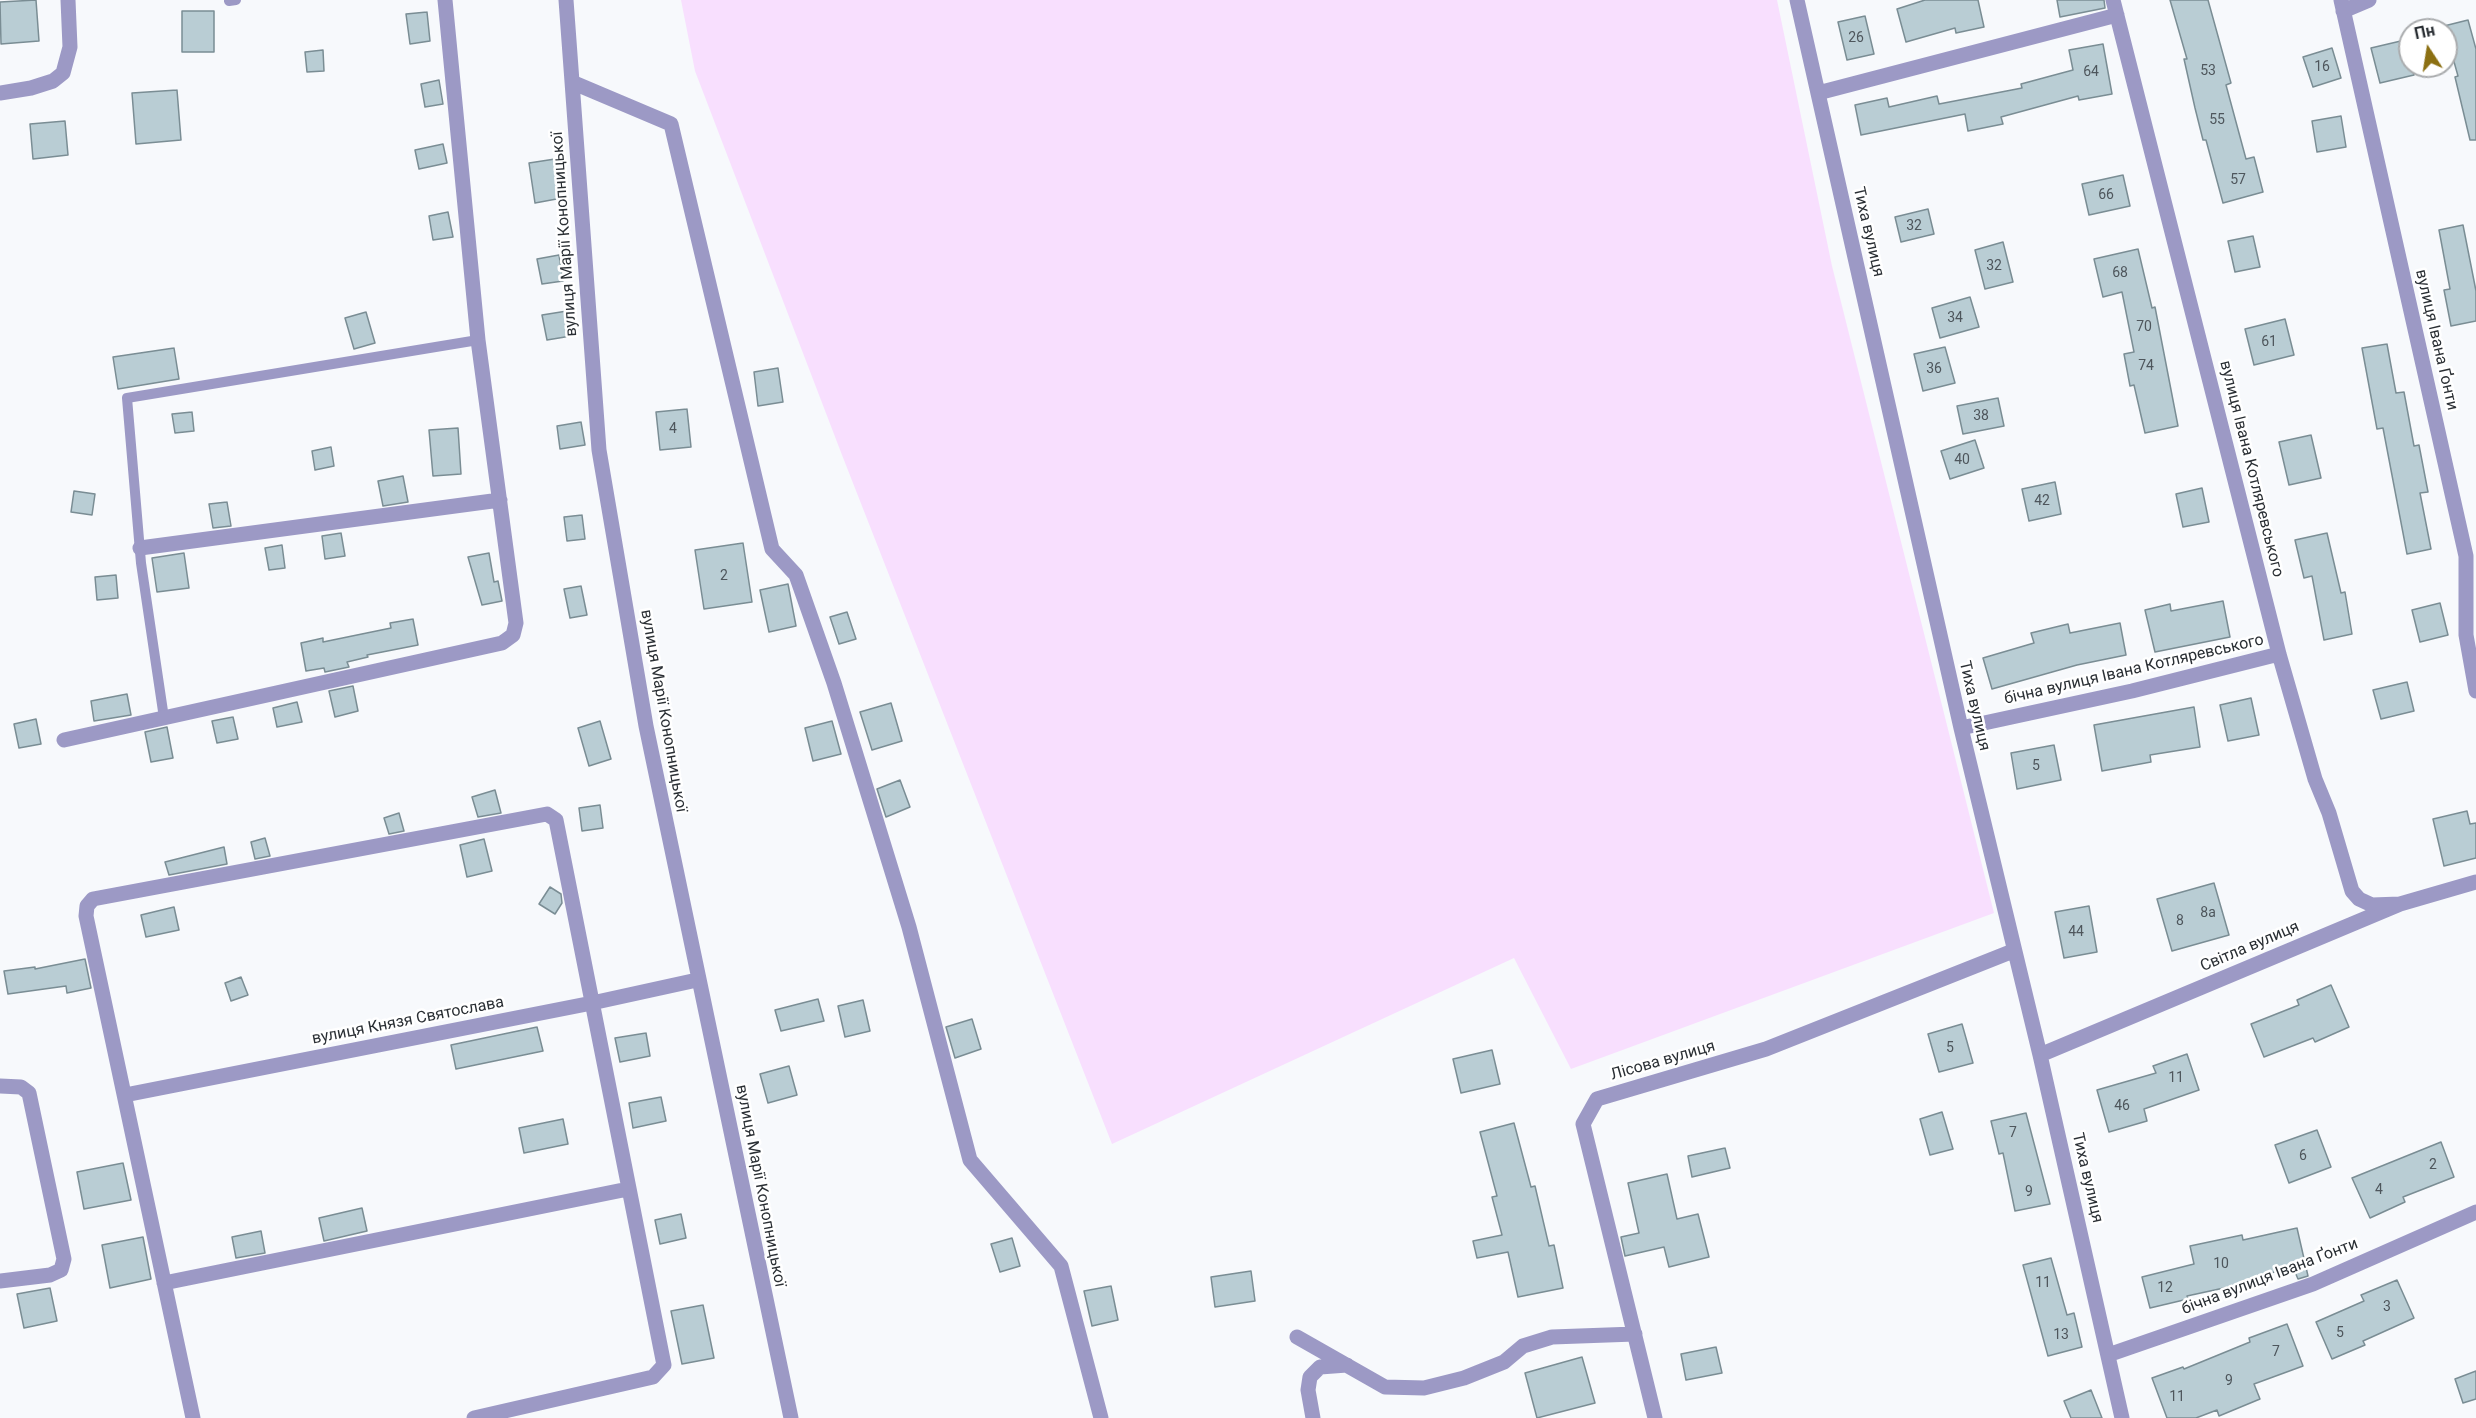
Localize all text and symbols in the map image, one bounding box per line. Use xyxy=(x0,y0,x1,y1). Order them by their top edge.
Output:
north arrow xyxy=(2398,18,2458,78)
text: Пн xyxy=(2413,20,2437,43)
house number: 26 xyxy=(1848,30,1864,46)
house number: 16 xyxy=(2314,59,2330,75)
house number: 53 xyxy=(2200,63,2216,79)
house number: 64 xyxy=(2083,64,2099,80)
house number: 55 xyxy=(2209,112,2225,128)
street label: вулиця Марії Конопницької xyxy=(548,131,582,337)
house number: 57 xyxy=(2230,172,2246,188)
street label: Тиха вулиця xyxy=(1848,185,1888,279)
house number: 66 xyxy=(2098,187,2114,203)
house number: 32 xyxy=(1906,218,1922,234)
house number: 32 xyxy=(1986,258,2002,274)
house number: 68 xyxy=(2112,265,2128,281)
street label: вулиця Івана Ґонти xyxy=(2410,268,2462,412)
house number: 34 xyxy=(1947,310,1963,326)
house number: 70 xyxy=(2136,319,2152,335)
house number: 61 xyxy=(2261,334,2277,350)
house number: 74 xyxy=(2138,358,2154,374)
street label: вулиця Івана Котляревського xyxy=(2215,359,2287,579)
house number: 36 xyxy=(1926,361,1942,377)
house number: 38 xyxy=(1973,408,1989,424)
house number: 4 xyxy=(669,421,677,437)
house number: 40 xyxy=(1954,452,1970,468)
house number: 42 xyxy=(2034,493,2050,509)
house number: 2 xyxy=(720,568,728,584)
street label: вулиця Марії Конопницької xyxy=(636,608,690,814)
street label: бічна вулиця Івана Котляревського xyxy=(2002,631,2266,709)
street label: Тиха вулиця xyxy=(1954,659,1994,753)
house number: 5 xyxy=(2032,758,2040,774)
house number: 8а xyxy=(2200,905,2216,921)
house number: 8 xyxy=(2176,913,2184,929)
street label: Світла вулиця xyxy=(2198,918,2302,976)
house number: 44 xyxy=(2068,924,2084,940)
street label: вулиця Князя Святослава xyxy=(310,993,506,1049)
street label: Лісова вулиця xyxy=(1609,1037,1717,1085)
house number: 5 xyxy=(1946,1040,1954,1056)
house number: 11 xyxy=(2168,1070,2184,1086)
street label: вулиця Марії Конопницької xyxy=(731,1083,789,1289)
house number: 46 xyxy=(2114,1098,2130,1114)
house number: 7 xyxy=(2009,1125,2017,1141)
street label: Тиха вулиця xyxy=(2067,1131,2107,1225)
house number: 6 xyxy=(2299,1148,2307,1164)
house number: 2 xyxy=(2429,1157,2437,1173)
house number: 4 xyxy=(2375,1182,2383,1198)
house number: 9 xyxy=(2025,1184,2033,1200)
street label: бічна вулиця Івана Ґонти xyxy=(2179,1235,2361,1319)
house number: 10 xyxy=(2213,1256,2229,1272)
house number: 11 xyxy=(2035,1275,2051,1291)
house number: 12 xyxy=(2157,1280,2173,1296)
house number: 3 xyxy=(2383,1299,2391,1315)
house number: 5 xyxy=(2336,1325,2344,1341)
house number: 13 xyxy=(2053,1327,2069,1343)
house number: 7 xyxy=(2272,1344,2280,1360)
house number: 9 xyxy=(2225,1373,2233,1389)
house number: 11 xyxy=(2169,1389,2185,1405)

